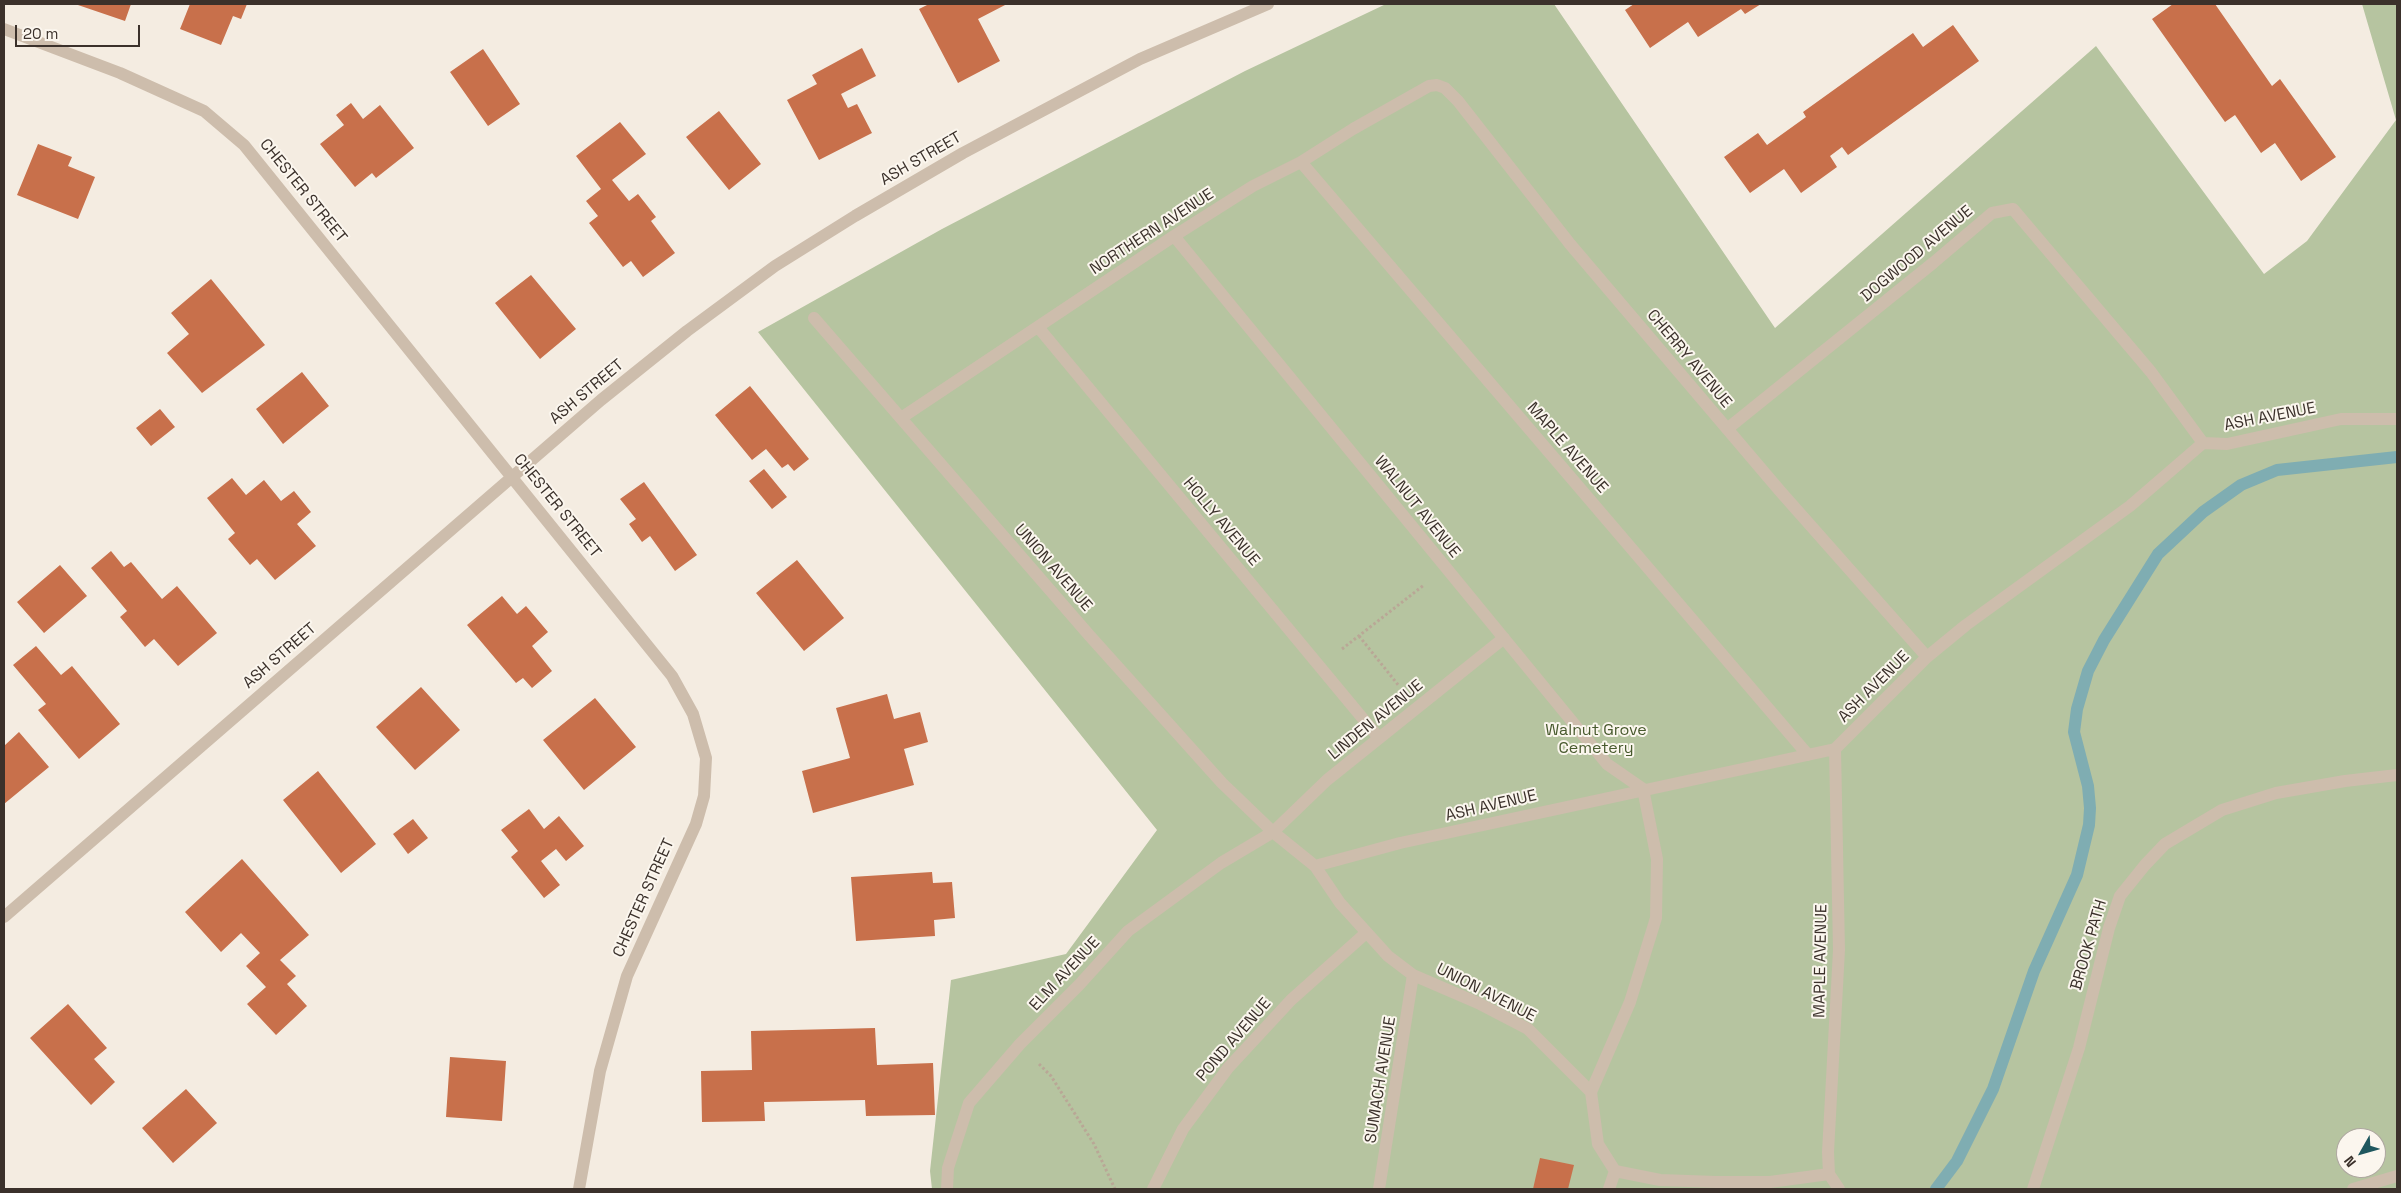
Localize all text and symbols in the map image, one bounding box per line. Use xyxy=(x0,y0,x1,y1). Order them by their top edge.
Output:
scale bar xyxy=(18,15,142,47)
text: 20 m xyxy=(23,24,58,43)
street label: ASH STREET xyxy=(877,128,965,190)
street label: CHESTER STREET xyxy=(255,135,351,247)
street label: NORTHERN AVENUE xyxy=(1087,185,1217,279)
street label: DOGWOOD AVENUE xyxy=(1857,202,1977,306)
street label: CHERRY AVENUE xyxy=(1642,306,1736,412)
street label: ASH STREET xyxy=(546,355,628,429)
street label: MAPLE AVENUE xyxy=(1522,399,1612,497)
street label: ASH AVENUE xyxy=(2223,399,2317,435)
street label: CHESTER STREET xyxy=(509,450,605,562)
street label: WALNUT AVENUE xyxy=(1370,452,1464,562)
street label: HOLLY AVENUE xyxy=(1179,474,1263,570)
street label: UNION AVENUE xyxy=(1010,521,1096,615)
street label: ASH STREET xyxy=(239,619,321,693)
street label: ASH AVENUE xyxy=(1834,647,1914,727)
street label: LINDEN AVENUE xyxy=(1325,676,1427,764)
park label: Walnut Grove Cemetery xyxy=(1545,721,1647,759)
street label: ASH AVENUE xyxy=(1444,786,1538,826)
street label: CHESTER STREET xyxy=(609,836,679,960)
street label: BROOK PATH xyxy=(2067,897,2111,993)
street label: MAPLE AVENUE xyxy=(1810,904,1832,1018)
street label: ELM AVENUE xyxy=(1026,933,1104,1015)
street label: UNION AVENUE xyxy=(1433,960,1539,1026)
street label: POND AVENUE xyxy=(1193,994,1275,1086)
street label: SUMACH AVENUE xyxy=(1362,1016,1400,1144)
north arrow xyxy=(2336,1128,2386,1178)
text: N xyxy=(2340,1152,2360,1171)

